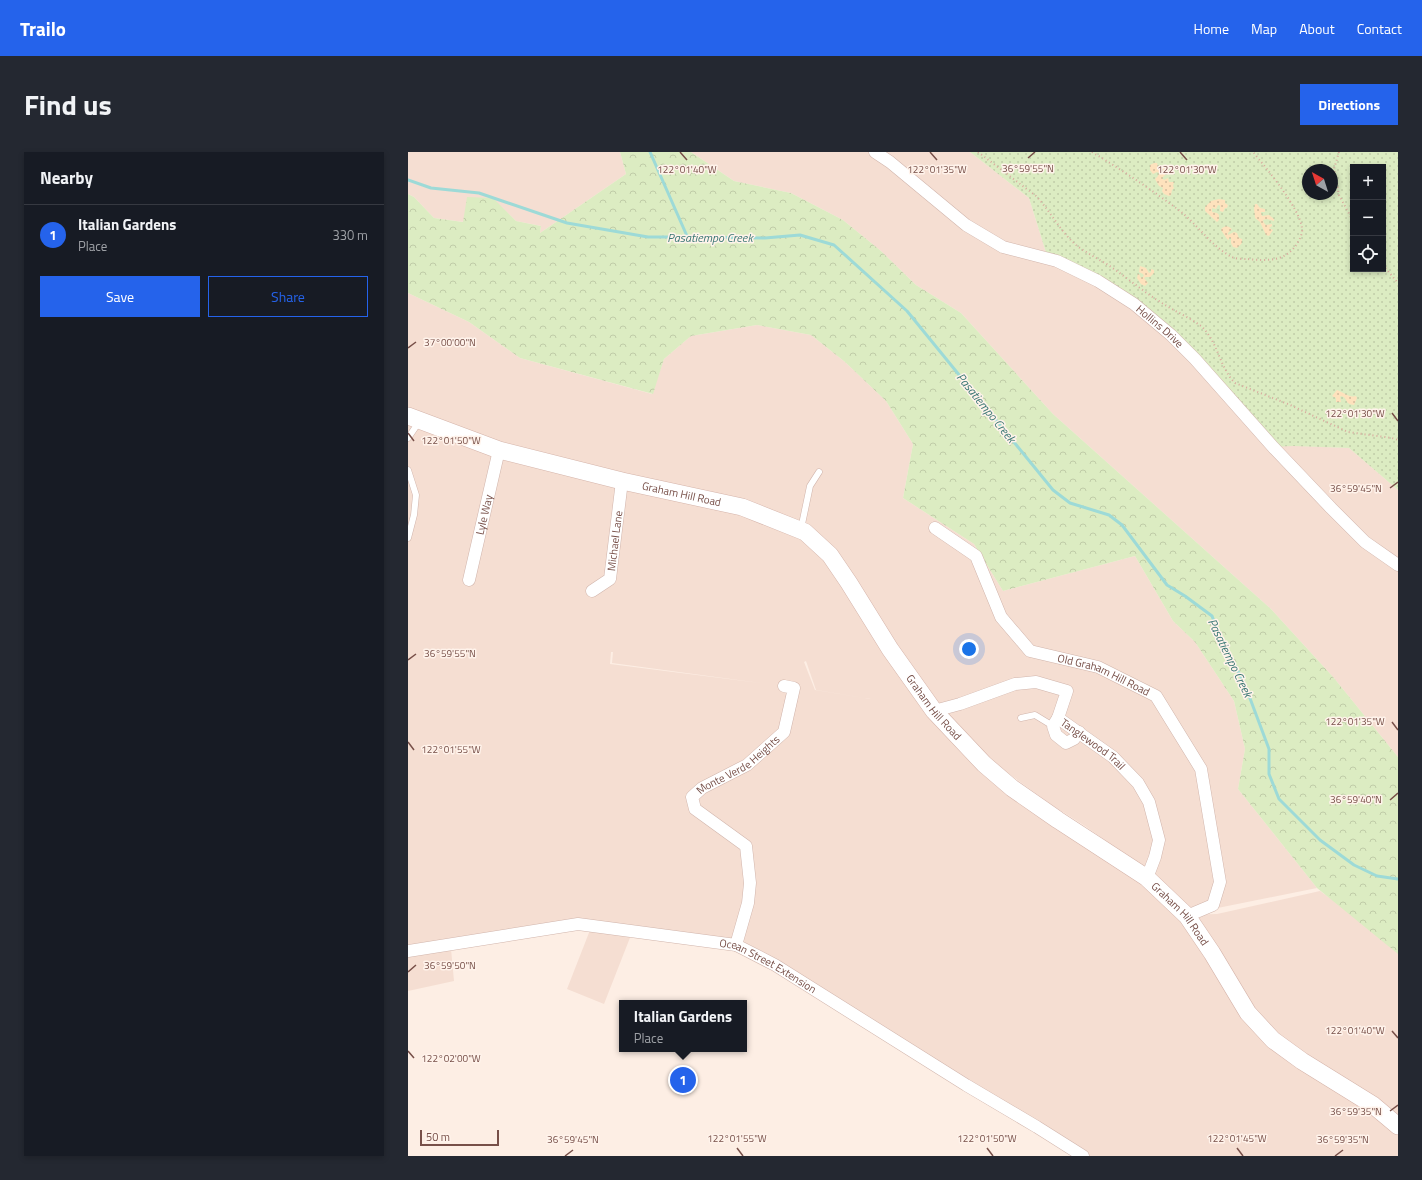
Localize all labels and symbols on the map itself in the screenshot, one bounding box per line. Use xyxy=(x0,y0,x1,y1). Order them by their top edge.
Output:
text: 36°59'55"N xyxy=(1002,161,1054,176)
text: 122°01'40"W xyxy=(657,162,717,177)
text: 122°01'35"W xyxy=(907,162,967,177)
text: 122°01'30"W xyxy=(1157,162,1217,177)
north arrow xyxy=(1302,164,1338,200)
water label: Pasatiempo Creek xyxy=(667,228,754,247)
street label: Hollins Drive xyxy=(1133,301,1188,352)
text: 37°00'00"N xyxy=(424,335,476,350)
water label: Pasatiempo Creek xyxy=(952,368,1022,448)
text: 122°01'30"W xyxy=(1325,406,1385,421)
text: 122°01'50"W xyxy=(421,433,481,448)
street label: Graham Hill Road xyxy=(641,478,723,510)
text: 36°59'45"N xyxy=(1330,481,1382,496)
street label: Lyle Way xyxy=(472,492,497,536)
street label: Michael Lane xyxy=(603,509,626,572)
water label: Pasatiempo Creek xyxy=(1203,615,1258,702)
your location xyxy=(959,639,979,659)
text: 36°59'55"N xyxy=(424,646,476,661)
street label: Old Graham Hill Road xyxy=(1056,650,1153,700)
street label: Graham Hill Road xyxy=(902,671,965,744)
street label: Tanglewood Trail xyxy=(1058,714,1129,773)
text: 122°01'35"W xyxy=(1325,714,1385,729)
street label: Monte Verde Heights xyxy=(692,731,783,798)
text: 122°01'55"W xyxy=(421,742,481,757)
text: 36°59'40"N xyxy=(1330,792,1382,807)
street label: Graham Hill Road xyxy=(1148,878,1213,949)
street label: Ocean Street Extension xyxy=(719,935,820,997)
text: 36°59'50"N xyxy=(424,958,476,973)
text: 122°01'40"W xyxy=(1325,1023,1385,1038)
text: 122°02'00"W xyxy=(421,1051,481,1066)
pin: 1 xyxy=(670,1065,696,1095)
text: 36°59'35"N xyxy=(1330,1104,1382,1119)
scale bar xyxy=(420,1128,499,1147)
text: 122°01'55"W xyxy=(707,1131,767,1146)
text: 122°01'50"W xyxy=(957,1131,1017,1146)
text: 122°01'45"W xyxy=(1207,1131,1267,1146)
text: 36°59'45"N xyxy=(547,1132,599,1147)
text: 36°59'35"N xyxy=(1317,1132,1369,1147)

